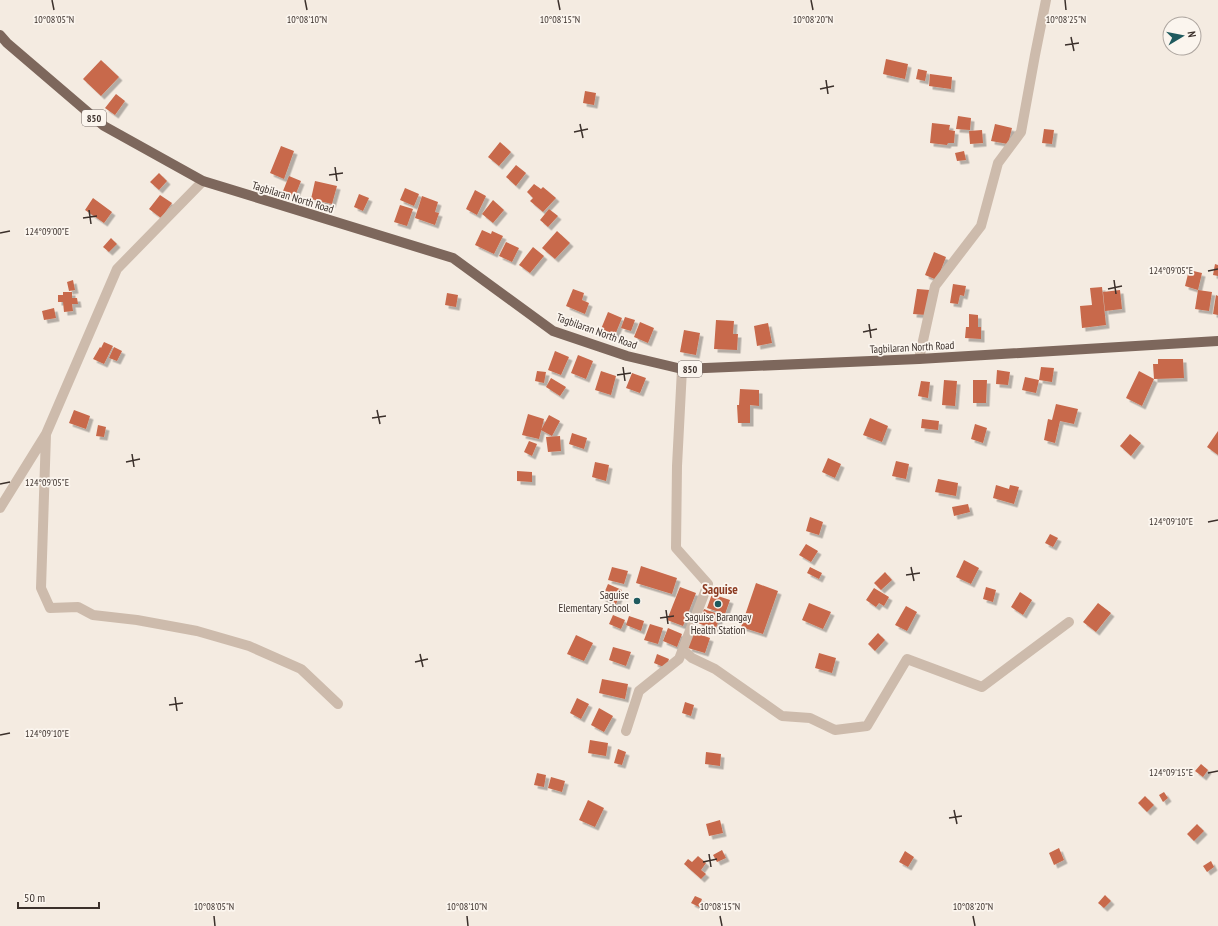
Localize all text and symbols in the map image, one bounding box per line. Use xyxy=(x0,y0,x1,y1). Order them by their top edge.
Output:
text: 10°08'05"N xyxy=(34,13,74,26)
text: 10°08'10"N xyxy=(287,13,327,26)
text: 10°08'15"N xyxy=(540,13,580,26)
text: 10°08'20"N xyxy=(793,13,833,26)
text: 10°08'25"N xyxy=(1046,13,1086,26)
north arrow xyxy=(1162,16,1202,56)
text: N xyxy=(1184,30,1199,38)
road number: 850 xyxy=(82,110,106,126)
street label: Tagbilaran North Road xyxy=(250,178,336,216)
text: 124°09'00"E xyxy=(25,225,69,238)
text: 124°09'05"E xyxy=(1149,264,1193,277)
street label: Tagbilaran North Road xyxy=(555,310,639,352)
street label: Tagbilaran North Road xyxy=(869,338,955,356)
road number: 850 xyxy=(678,361,702,377)
text: 124°09'05"E xyxy=(25,476,69,489)
text: 124°09'10"E xyxy=(1149,515,1193,528)
district label: Saguise xyxy=(702,581,738,598)
place label: Saguise Elementary School xyxy=(559,588,629,615)
marker: Saguise Elementary School xyxy=(632,596,642,606)
marker: Saguise Barangay Health Station xyxy=(713,599,723,609)
place label: Saguise Barangay Health Station xyxy=(685,610,752,637)
text: 124°09'10"E xyxy=(25,727,69,740)
text: 124°09'15"E xyxy=(1149,766,1193,779)
scale bar xyxy=(18,884,99,910)
text: 50 m xyxy=(24,890,45,905)
text: 10°08'05"N xyxy=(194,900,234,913)
text: 10°08'10"N xyxy=(447,900,487,913)
text: 10°08'15"N xyxy=(700,900,740,913)
text: 10°08'20"N xyxy=(953,900,993,913)

